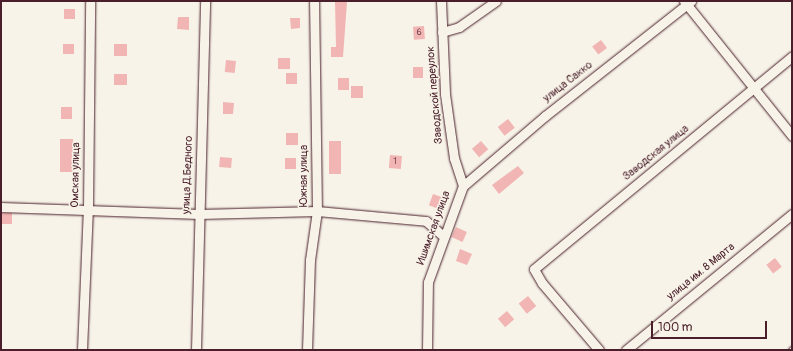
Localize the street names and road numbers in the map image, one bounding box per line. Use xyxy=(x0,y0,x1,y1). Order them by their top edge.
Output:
street label: Заводской переулок xyxy=(424,46,446,144)
street label: улица Сакко xyxy=(541,59,595,105)
street label: Заводская улица xyxy=(620,122,692,184)
street label: улица Д.Бедного xyxy=(180,136,196,214)
street label: Омская улица xyxy=(69,142,83,208)
street label: Южная улица xyxy=(297,145,311,207)
street label: Ишимская улица xyxy=(414,189,454,267)
street label: улица им. 8 Марта xyxy=(664,241,738,303)

